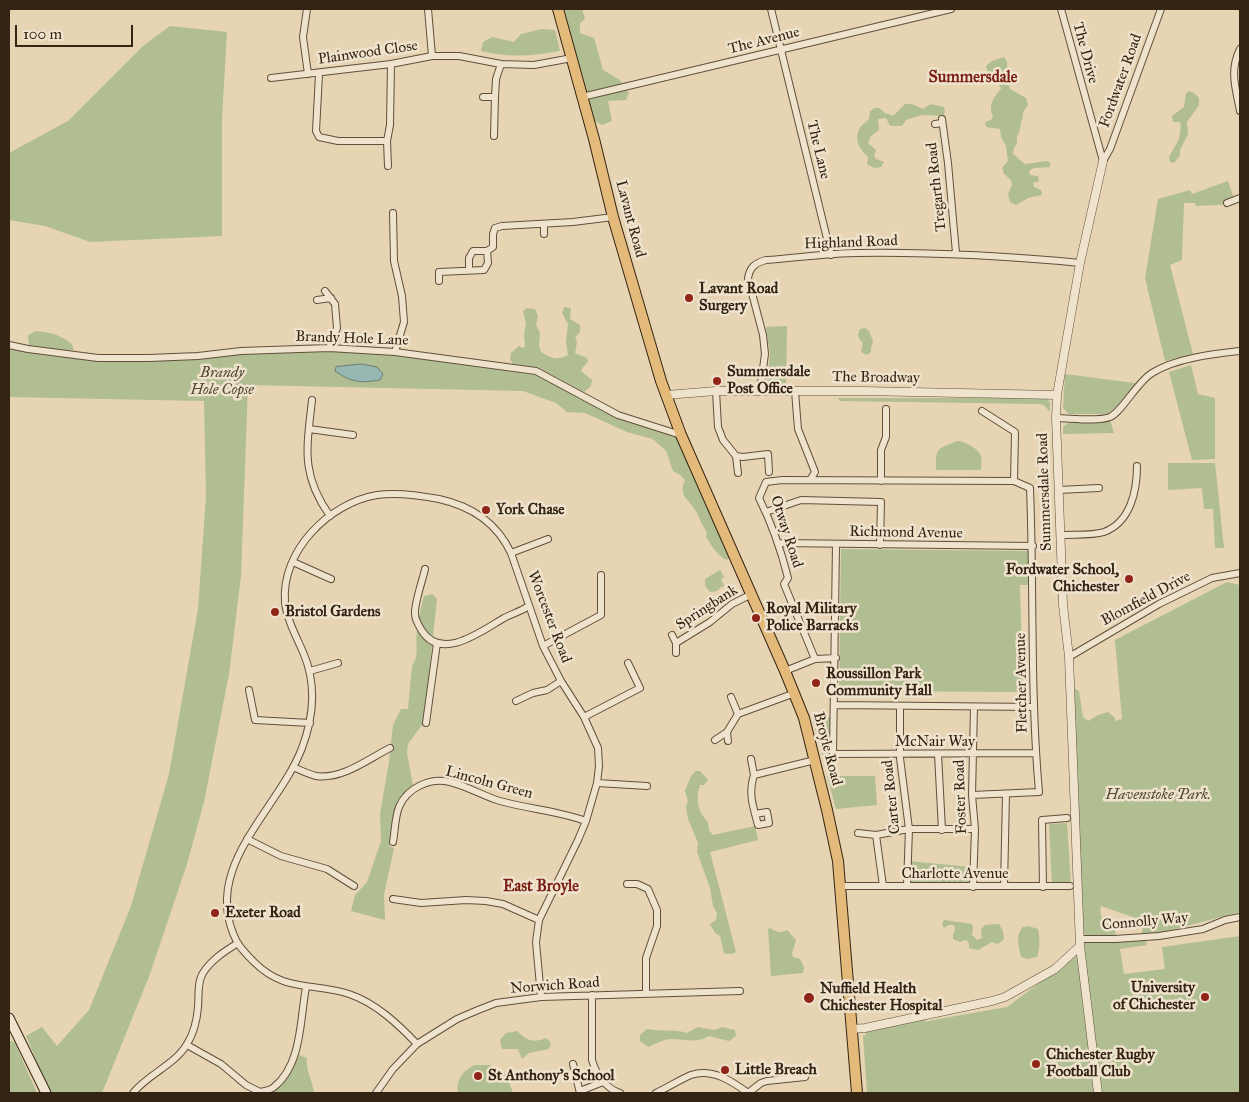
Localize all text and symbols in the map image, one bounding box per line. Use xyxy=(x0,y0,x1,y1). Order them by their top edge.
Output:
scale bar xyxy=(18,15,135,47)
street label: The Drive xyxy=(1068,20,1102,86)
street label: The Avenue xyxy=(726,23,802,59)
text: 100 m xyxy=(23,25,62,43)
street label: Fordwater Road xyxy=(1096,32,1146,130)
street label: Plainwood Close xyxy=(317,37,419,69)
district label: Summersdale xyxy=(929,68,1017,88)
street label: The Lane xyxy=(802,119,834,181)
street label: Tregarth Road xyxy=(923,142,951,232)
street label: Lavant Road xyxy=(611,178,649,260)
street label: Highland Road xyxy=(804,232,898,254)
place label: Lavant Road Surgery xyxy=(699,280,778,315)
marker: Lavant Road Surgery xyxy=(683,292,695,304)
street label: Brandy Hole Lane xyxy=(295,328,409,350)
place label: Summersdale Post Office xyxy=(727,363,810,398)
park label: Brandy Hole Copse xyxy=(190,364,254,399)
street label: The Broadway xyxy=(832,368,920,388)
marker: Summersdale Post Office xyxy=(711,375,723,387)
street label: Summersdale Road xyxy=(1034,433,1056,551)
street label: Otway Road xyxy=(766,494,806,570)
place label: York Chase xyxy=(496,501,564,519)
marker: York Chase xyxy=(480,504,492,516)
street label: Richmond Avenue xyxy=(849,523,963,543)
place label: Fordwater School, Chichester xyxy=(1006,561,1119,596)
street label: Worcester Road xyxy=(523,568,575,666)
street label: Blomfield Drive xyxy=(1098,568,1194,630)
marker: Fordwater School, Chichester xyxy=(1123,573,1135,585)
street label: Springbank xyxy=(673,581,741,635)
place label: Royal Military Police Barracks xyxy=(766,600,858,635)
place label: Bristol Gardens xyxy=(285,603,381,621)
marker: Bristol Gardens xyxy=(269,606,281,618)
marker: Royal Military Police Barracks xyxy=(750,612,762,624)
street label: Fletcher Avenue xyxy=(1012,633,1032,733)
place label: Roussillon Park Community Hall xyxy=(826,665,932,700)
marker: Roussillon Park Community Hall xyxy=(810,677,822,689)
street label: Broyle Road xyxy=(809,710,845,788)
street label: McNair Way xyxy=(895,733,975,751)
street label: Carter Road xyxy=(879,759,905,835)
street label: Foster Road xyxy=(951,759,971,835)
street label: Lincoln Green xyxy=(443,763,535,803)
park label: Havenstoke Park. xyxy=(1105,786,1211,804)
street label: Charlotte Avenue xyxy=(901,865,1009,883)
district label: East Broyle xyxy=(503,877,579,897)
place label: Exeter Road xyxy=(225,904,301,922)
marker: Exeter Road xyxy=(209,907,221,919)
street label: Connolly Way xyxy=(1101,909,1189,935)
street label: Norwich Road xyxy=(510,974,600,998)
place label: University of Chichester xyxy=(1113,979,1195,1014)
place label: Nuffield Health Chichester Hospital xyxy=(820,980,943,1015)
marker: Nuffield Health Chichester Hospital xyxy=(802,991,816,1005)
marker: University of Chichester xyxy=(1199,991,1211,1003)
place label: Chichester Rugby Football Club xyxy=(1046,1046,1155,1081)
marker: Chichester Rugby Football Club xyxy=(1030,1058,1042,1070)
place label: Little Breach xyxy=(735,1061,817,1079)
marker: Little Breach xyxy=(719,1064,731,1076)
place label: St Anthony's School xyxy=(488,1067,615,1085)
marker: St Anthony's School xyxy=(472,1070,484,1082)

